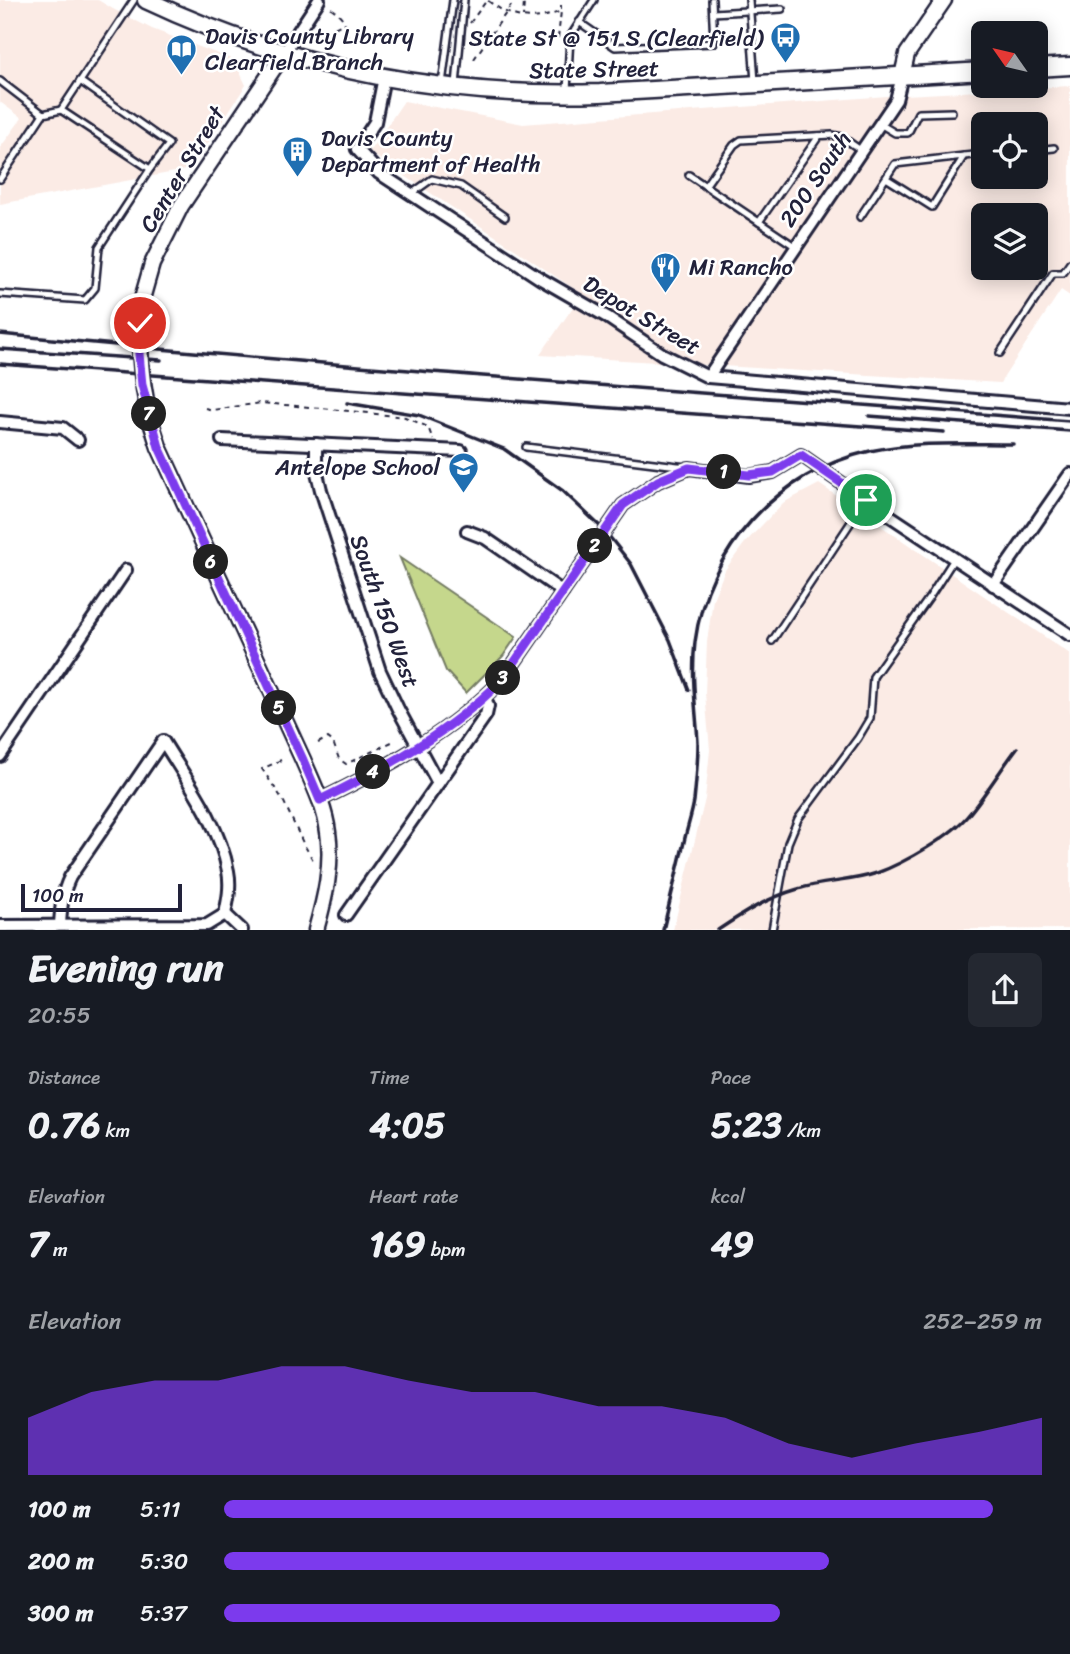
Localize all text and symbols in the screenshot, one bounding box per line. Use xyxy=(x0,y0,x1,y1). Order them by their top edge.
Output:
place label: Davis County Library Clearfield Branch xyxy=(205,16,414,83)
place label: State St @ 151 S (Clearfield) xyxy=(469,18,765,59)
bus stop icon: State St @ 151 S (Clearfield) xyxy=(769,21,803,65)
north arrow xyxy=(971,21,1048,98)
map controls xyxy=(971,21,1048,280)
library icon: Davis County Library Clearfield Branch xyxy=(165,32,199,76)
street label: State Street xyxy=(529,48,659,91)
street label: Center Street xyxy=(128,96,237,241)
button: locate xyxy=(971,112,1048,189)
place label: Davis County Department of Health xyxy=(321,118,541,185)
street label: 200 South xyxy=(768,123,863,236)
building icon: Davis County Department of Health xyxy=(281,134,315,178)
button: layers xyxy=(971,203,1048,280)
place label: Mi Rancho xyxy=(689,247,793,288)
restaurant icon: Mi Rancho xyxy=(649,250,683,294)
street label: Depot Street xyxy=(575,264,709,367)
pin xyxy=(110,293,170,353)
icon: check xyxy=(121,304,159,342)
pin: 7 xyxy=(132,396,166,432)
text: 7 xyxy=(143,397,154,430)
place label: Antelope School xyxy=(274,447,440,488)
school or university icon: Antelope School xyxy=(446,450,480,494)
pin: 1 xyxy=(706,454,742,490)
text: 1 xyxy=(719,455,728,488)
pin xyxy=(836,470,896,530)
icon: arrive xyxy=(847,481,885,519)
street label: South 150 West xyxy=(338,528,431,694)
pin: 2 xyxy=(578,528,612,564)
text: 2 xyxy=(589,529,600,562)
pin: 6 xyxy=(194,544,228,580)
text: 6 xyxy=(205,545,216,578)
pin: 3 xyxy=(486,660,520,696)
text: 3 xyxy=(497,661,508,694)
pin: 5 xyxy=(262,690,296,726)
text: 5 xyxy=(273,691,284,724)
pin: 4 xyxy=(356,754,390,790)
text: 4 xyxy=(367,755,378,788)
text: 100 m xyxy=(32,879,84,912)
scale bar xyxy=(21,880,182,912)
text: Evening run xyxy=(28,935,224,1002)
button: share xyxy=(968,953,1042,1027)
text: 20:55 xyxy=(28,995,91,1036)
text: Distance xyxy=(28,1061,100,1094)
text: Time xyxy=(369,1061,410,1094)
text: Pace xyxy=(711,1061,751,1094)
text: 0.76 xyxy=(28,1094,101,1156)
text: 4:05 xyxy=(369,1094,445,1156)
text: 5:23 xyxy=(711,1094,782,1156)
text: km xyxy=(101,1114,130,1147)
text: /km xyxy=(782,1114,821,1147)
text: Elevation xyxy=(28,1180,105,1213)
text: Heart rate xyxy=(369,1180,459,1213)
text: kcal xyxy=(711,1180,745,1213)
text: 7 xyxy=(28,1213,48,1275)
text: 169 xyxy=(369,1213,426,1275)
text: 49 xyxy=(711,1213,754,1275)
text: m xyxy=(48,1233,68,1266)
text: bpm xyxy=(426,1233,466,1266)
text: Elevation xyxy=(28,1301,121,1342)
text: 252–259 m xyxy=(923,1301,1042,1342)
text: 100 m xyxy=(28,1489,91,1530)
text: 5:11 xyxy=(140,1489,181,1530)
text: 200 m xyxy=(28,1541,94,1582)
text: 5:30 xyxy=(140,1541,188,1582)
text: 300 m xyxy=(28,1593,93,1634)
text: 5:37 xyxy=(140,1593,187,1634)

